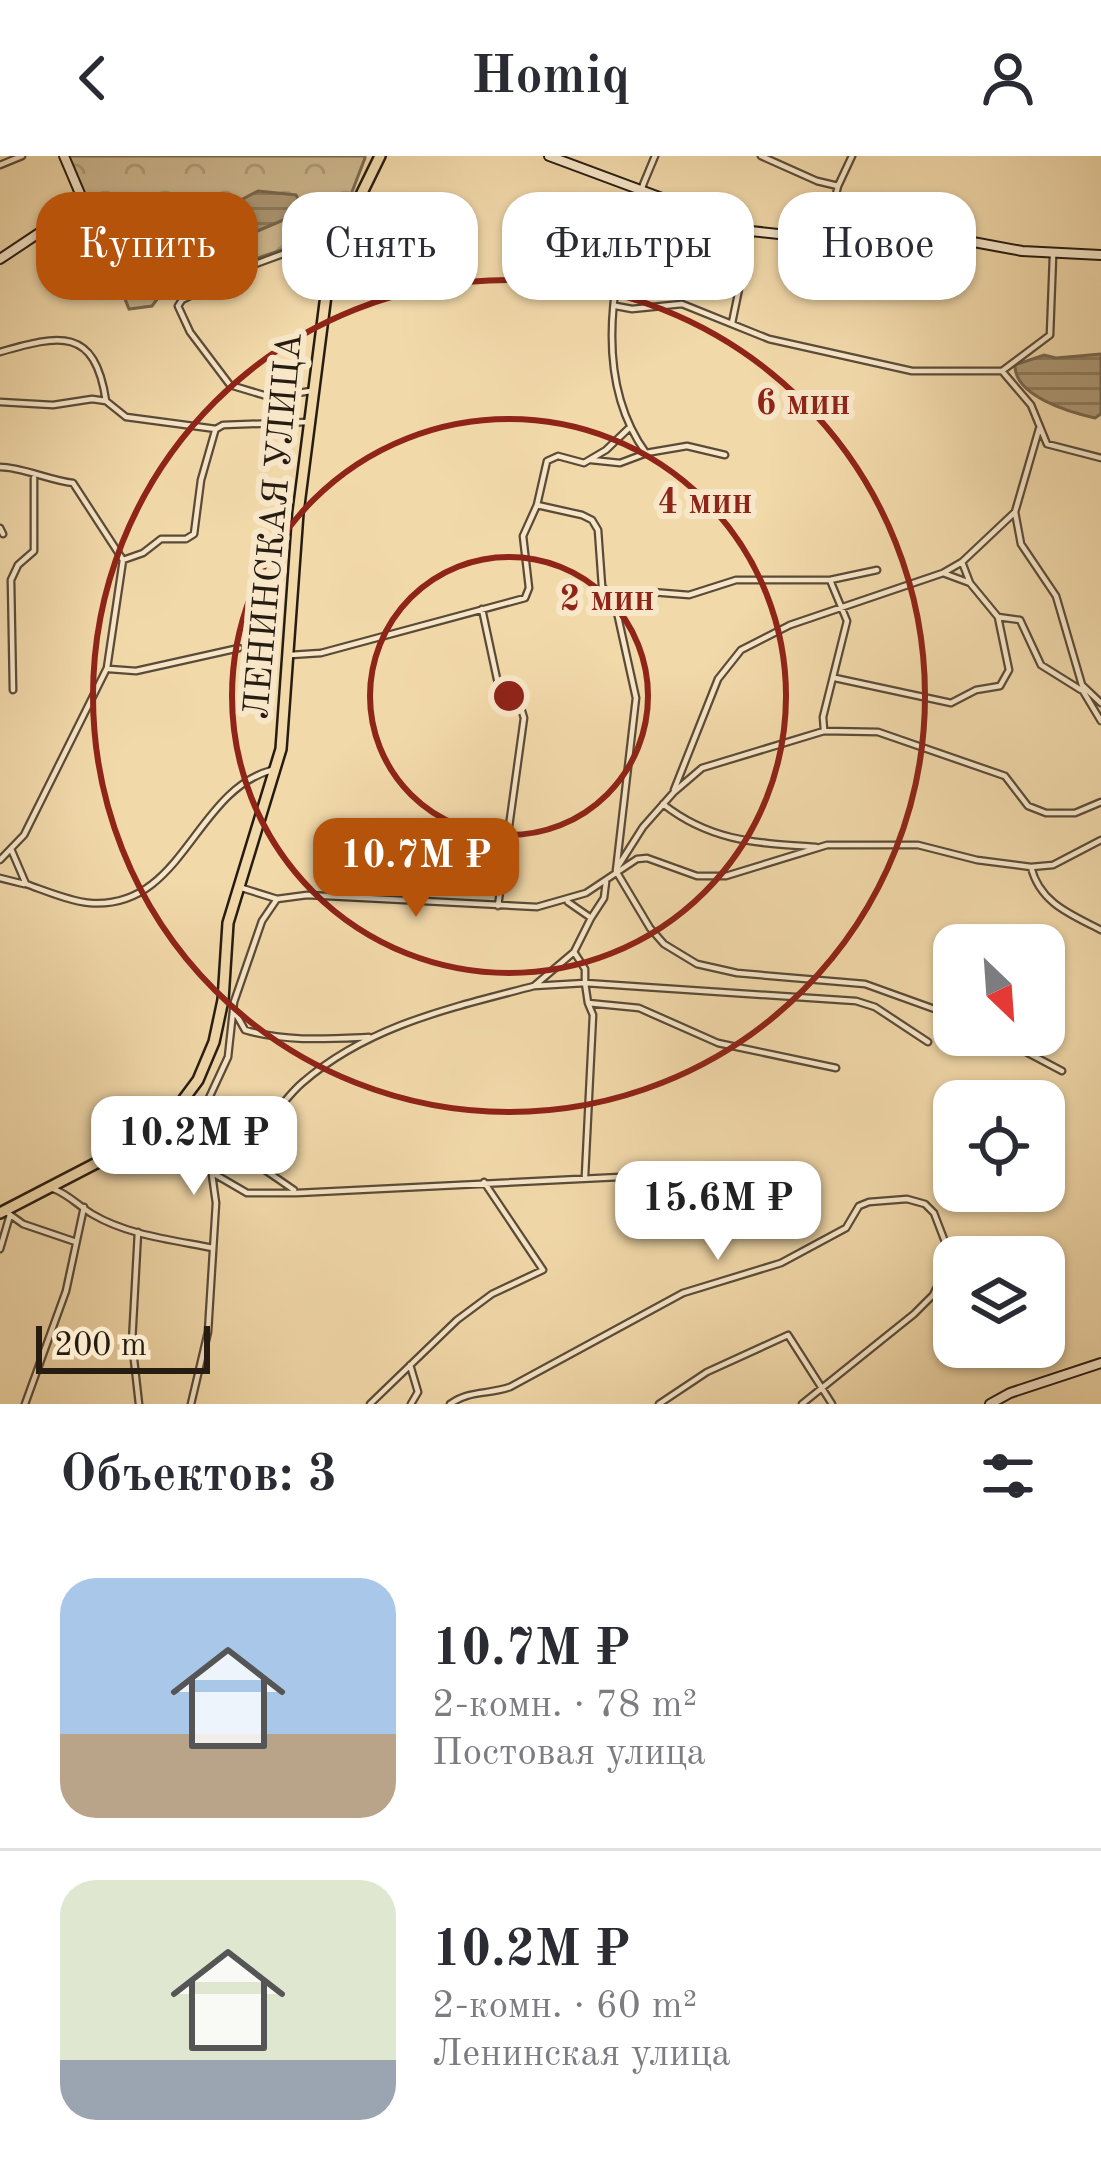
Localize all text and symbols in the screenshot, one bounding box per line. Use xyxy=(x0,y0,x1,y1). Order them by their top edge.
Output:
icon: back xyxy=(60,45,126,111)
icon: person xyxy=(975,45,1041,111)
text: Homiq xyxy=(471,51,630,105)
chip: Купить xyxy=(36,192,258,300)
chip: Снять xyxy=(282,192,478,300)
chip: Фильтры xyxy=(502,192,754,300)
chip: Новое xyxy=(778,192,976,300)
street label: ЛЕНИНСКАЯ УЛИЦА xyxy=(240,331,310,721)
text: 6 мин xyxy=(755,387,851,423)
text: 4 мин xyxy=(657,486,753,522)
text: 2 мин xyxy=(559,583,655,619)
centre of rings xyxy=(488,675,530,717)
pin: 10.7M ₽ xyxy=(305,818,527,920)
text: 10.7M ₽ xyxy=(340,837,492,876)
north arrow xyxy=(933,924,1065,1056)
map controls xyxy=(933,924,1065,1368)
button: locate xyxy=(933,1080,1065,1212)
pin: 10.2M ₽ xyxy=(83,1096,305,1198)
text: 10.2M ₽ xyxy=(118,1115,270,1154)
pin: 15.6M ₽ xyxy=(607,1161,829,1263)
text: 15.6M ₽ xyxy=(642,1180,794,1219)
button: layers xyxy=(933,1236,1065,1368)
scale bar xyxy=(36,1320,210,1373)
text: 200 m xyxy=(54,1330,147,1363)
icon: filters xyxy=(975,1443,1041,1509)
text: Объектов: 3 xyxy=(60,1451,337,1502)
text: 10.7M ₽ xyxy=(432,1625,631,1676)
icon: home xyxy=(156,1626,300,1770)
text: 2-комн. · 78 m² xyxy=(432,1686,697,1725)
text: Постовая улица xyxy=(432,1734,706,1773)
text: 10.2M ₽ xyxy=(432,1926,631,1977)
icon: home xyxy=(156,1928,300,2072)
text: 2-комн. · 60 m² xyxy=(432,1987,697,2026)
text: Ленинская улица xyxy=(432,2035,731,2074)

